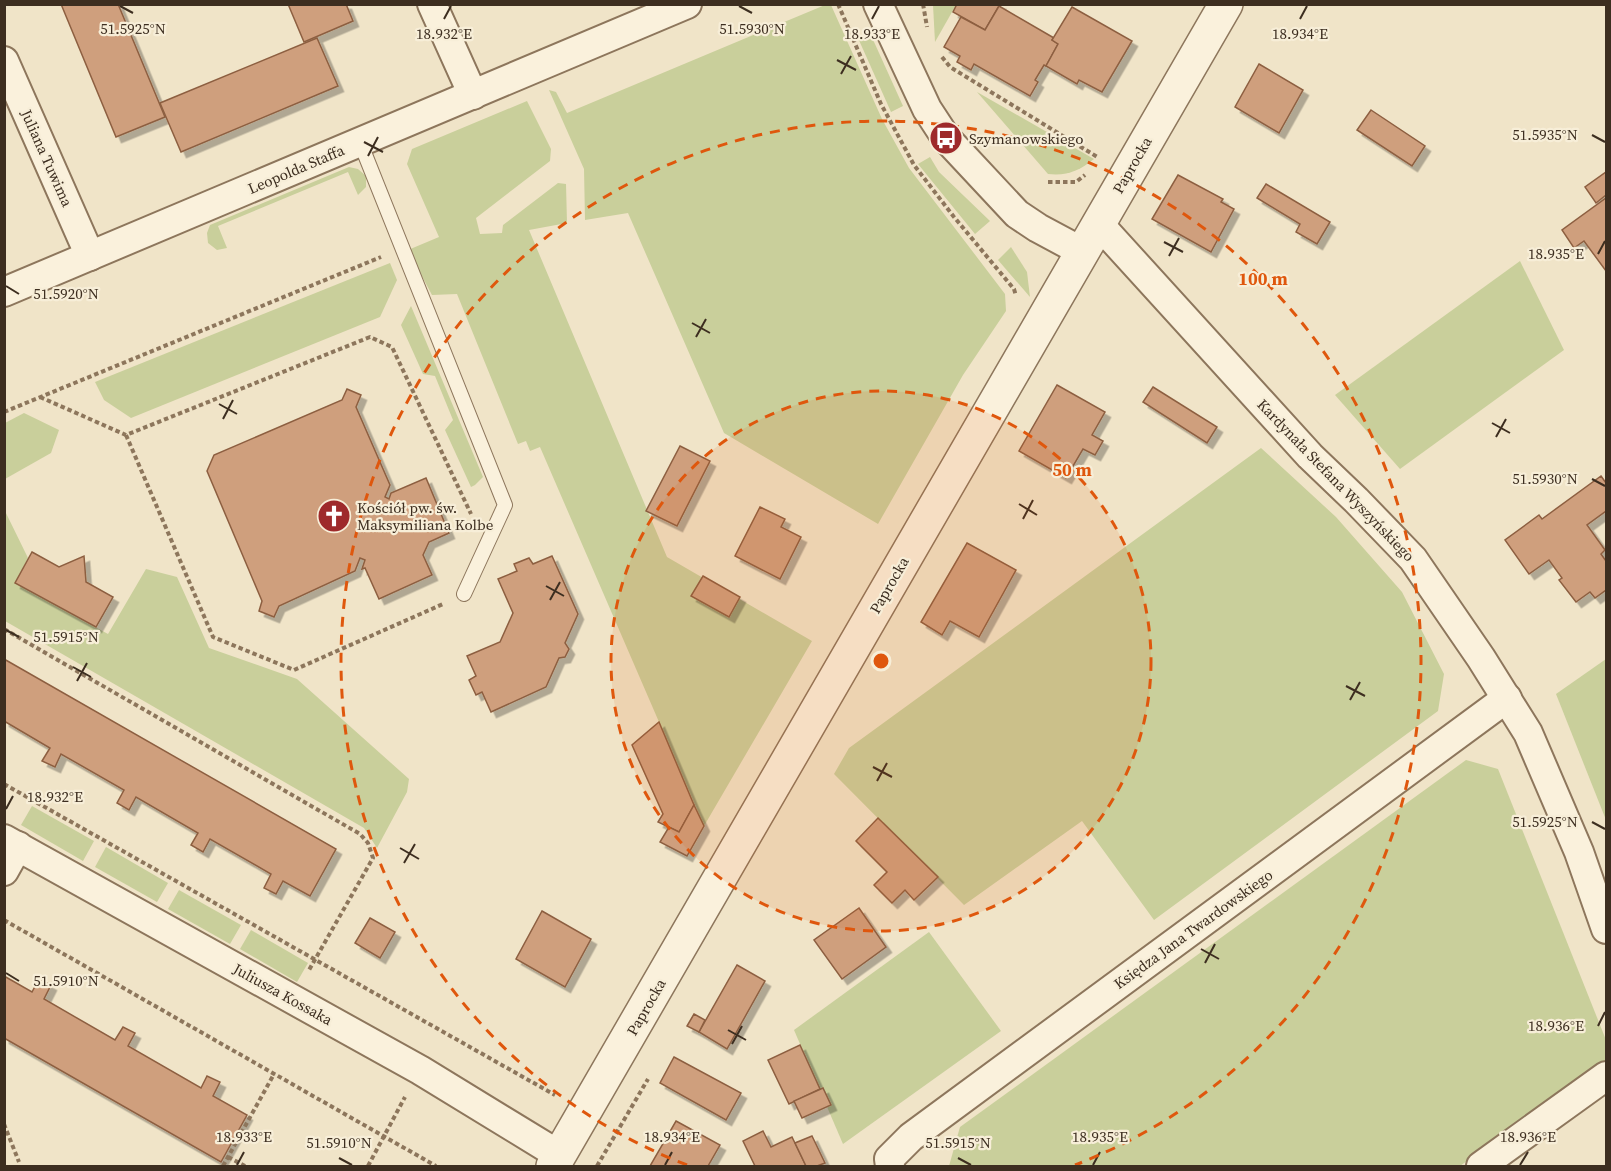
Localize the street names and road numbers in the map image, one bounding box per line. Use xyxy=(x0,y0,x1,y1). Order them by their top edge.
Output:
street label: Juliana Tuwima xyxy=(16,105,78,210)
street label: Paprocka xyxy=(1107,132,1157,197)
street label: Leopolda Staffa xyxy=(244,139,348,199)
street label: Kardynała Stefana Wyszyńskiego xyxy=(1253,394,1419,566)
street label: Paprocka xyxy=(864,552,914,617)
street label: Księdza Jana Twardowskiego xyxy=(1109,864,1277,994)
street label: Juliusza Kossaka xyxy=(229,958,337,1030)
street label: Paprocka xyxy=(621,974,671,1039)

